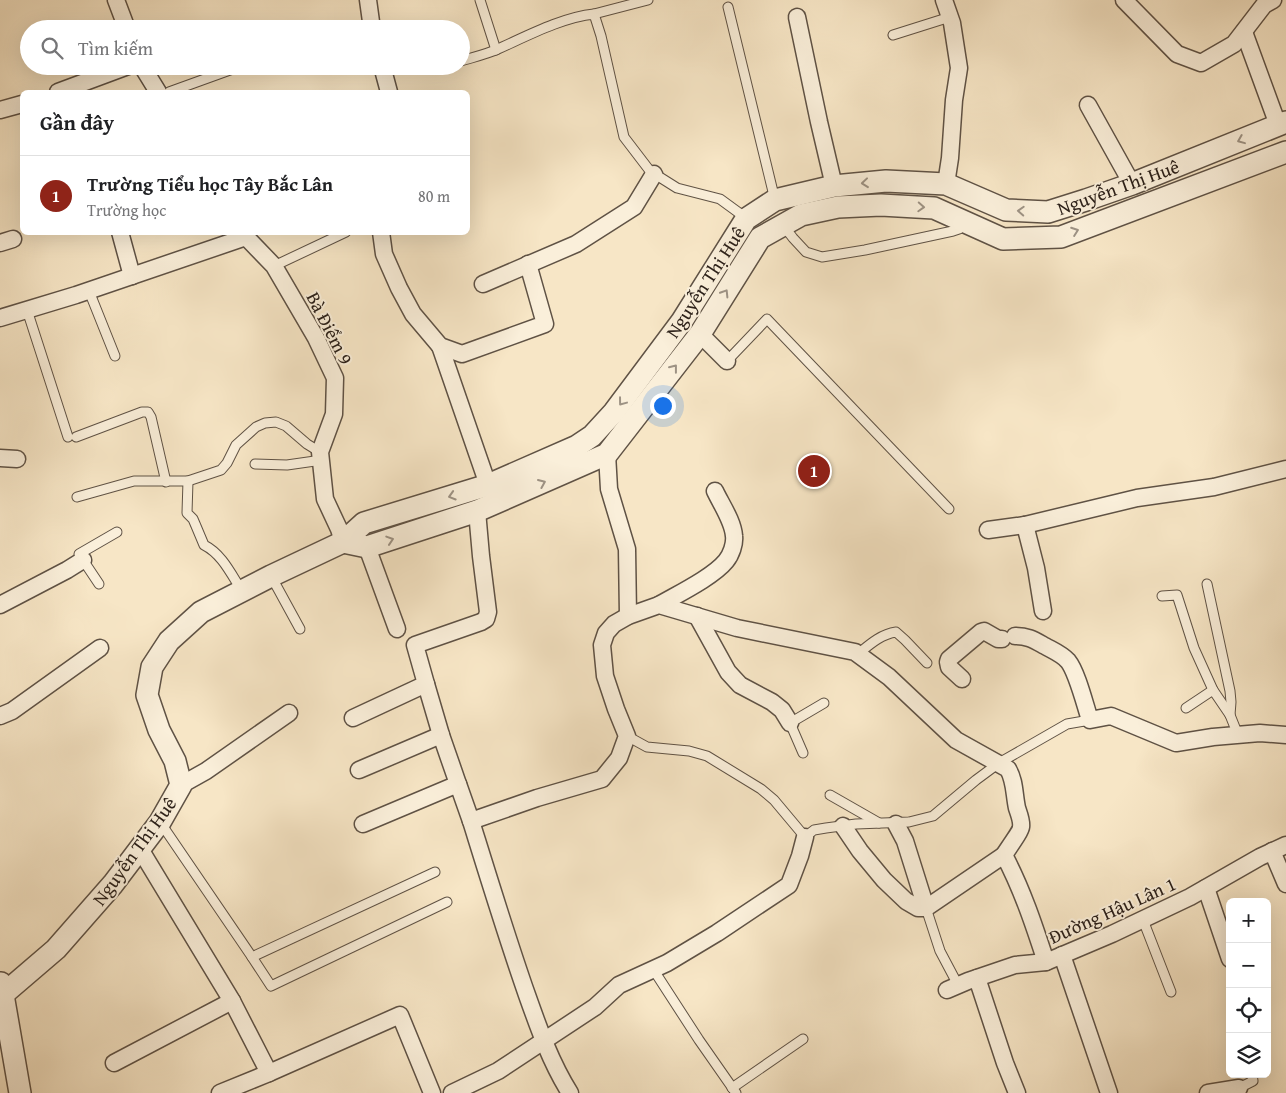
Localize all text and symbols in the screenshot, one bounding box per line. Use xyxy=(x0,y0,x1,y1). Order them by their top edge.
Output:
search box xyxy=(20,20,470,75)
icon: search xyxy=(38,34,66,62)
text: Tìm kiếm xyxy=(78,34,153,62)
text: Gần đây xyxy=(40,107,114,138)
one-way arrow xyxy=(1237,134,1246,144)
street label: Nguyễn Thị Huê xyxy=(1053,152,1183,222)
text: Trường Tiểu học Tây Bắc Lân xyxy=(87,170,333,198)
one-way arrow xyxy=(860,177,868,188)
text: 1 xyxy=(52,184,60,208)
text: 80 m xyxy=(418,184,450,208)
text: Trường học xyxy=(87,198,166,222)
one-way arrow xyxy=(917,201,925,212)
one-way arrow xyxy=(1017,205,1025,216)
street label: Nguyễn Thị Huê xyxy=(658,221,752,343)
one-way arrow xyxy=(1071,227,1079,237)
street label: Bà Điểm 9 xyxy=(300,287,360,369)
one-way arrow xyxy=(719,289,729,298)
one-way arrow xyxy=(668,365,676,374)
your location xyxy=(650,393,676,419)
one-way arrow xyxy=(619,396,627,405)
pin: 1 xyxy=(798,452,830,490)
one-way arrow xyxy=(537,478,546,489)
one-way arrow xyxy=(449,490,457,500)
one-way arrow xyxy=(385,536,394,546)
street label: Nguyễn Thị Huê xyxy=(85,791,183,911)
street label: Đường Hậu Lân 1 xyxy=(1044,869,1180,951)
map controls xyxy=(1226,898,1271,1078)
button: + xyxy=(1226,898,1271,943)
button: − xyxy=(1226,943,1271,988)
button: locate xyxy=(1226,988,1271,1033)
button: layers xyxy=(1226,1033,1271,1078)

